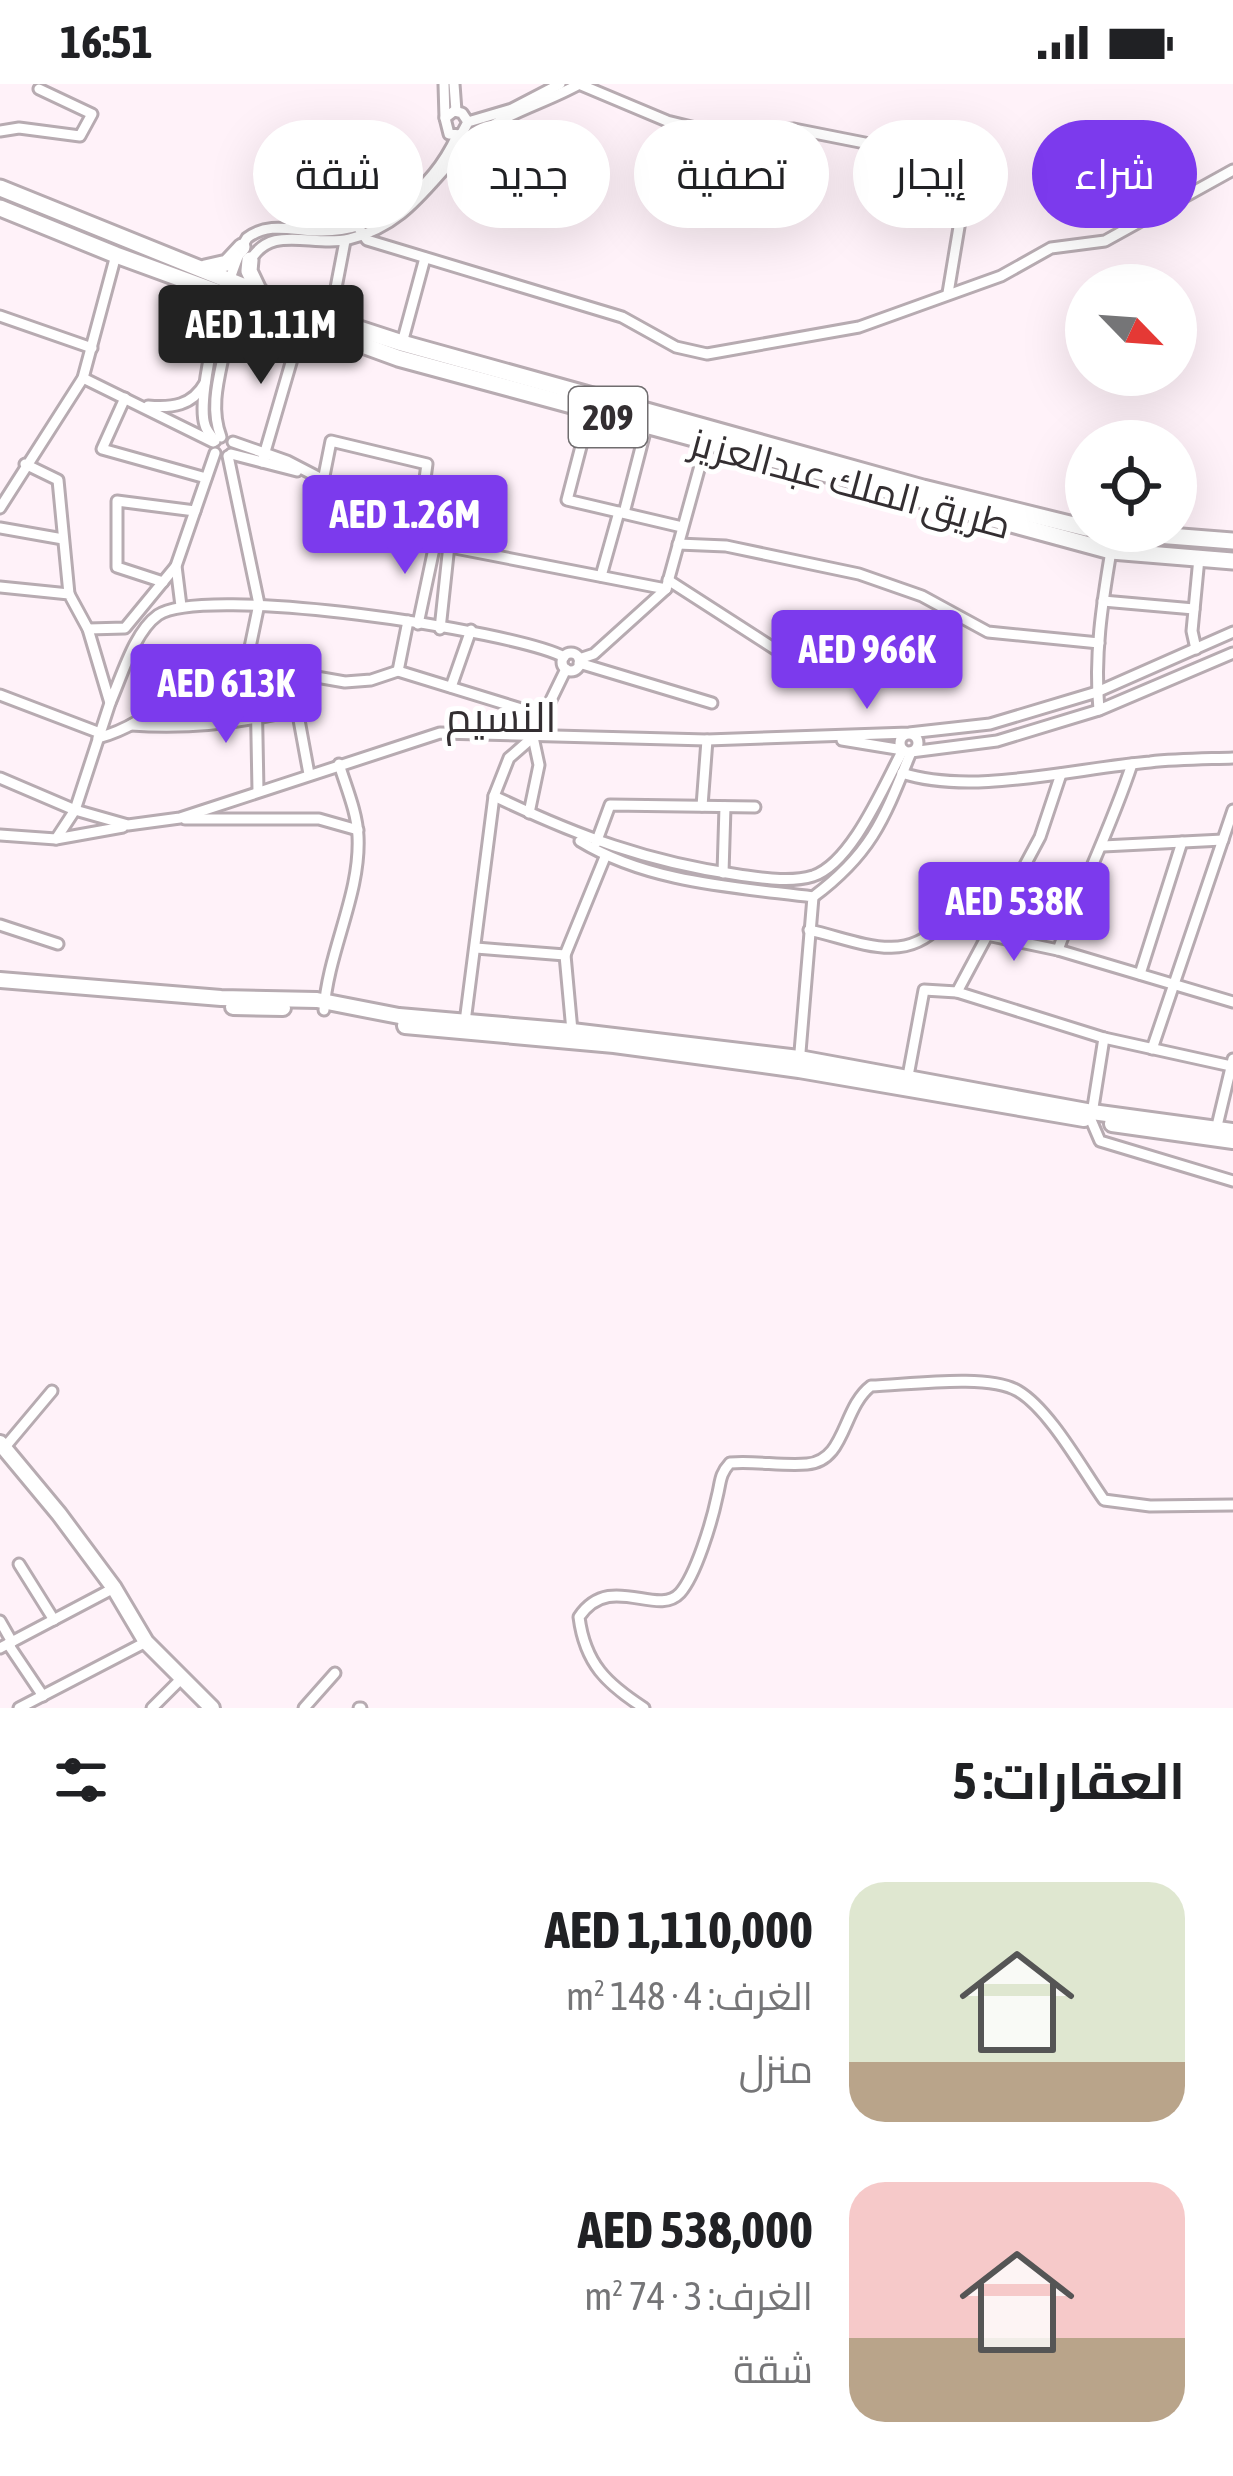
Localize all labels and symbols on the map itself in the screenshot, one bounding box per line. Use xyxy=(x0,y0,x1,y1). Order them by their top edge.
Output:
north arrow xyxy=(1065,264,1197,396)
pin: AED 1.11M xyxy=(124,285,398,387)
road number: 209 xyxy=(569,387,647,447)
street label: طريق الملك عبدالعزيز xyxy=(684,419,1016,549)
pin: AED 1.26M xyxy=(268,475,542,577)
pin: AED 966K xyxy=(743,610,991,712)
pin: AED 613K xyxy=(102,644,350,746)
district label: النسيم xyxy=(445,693,557,746)
pin: AED 538K xyxy=(890,862,1138,964)

